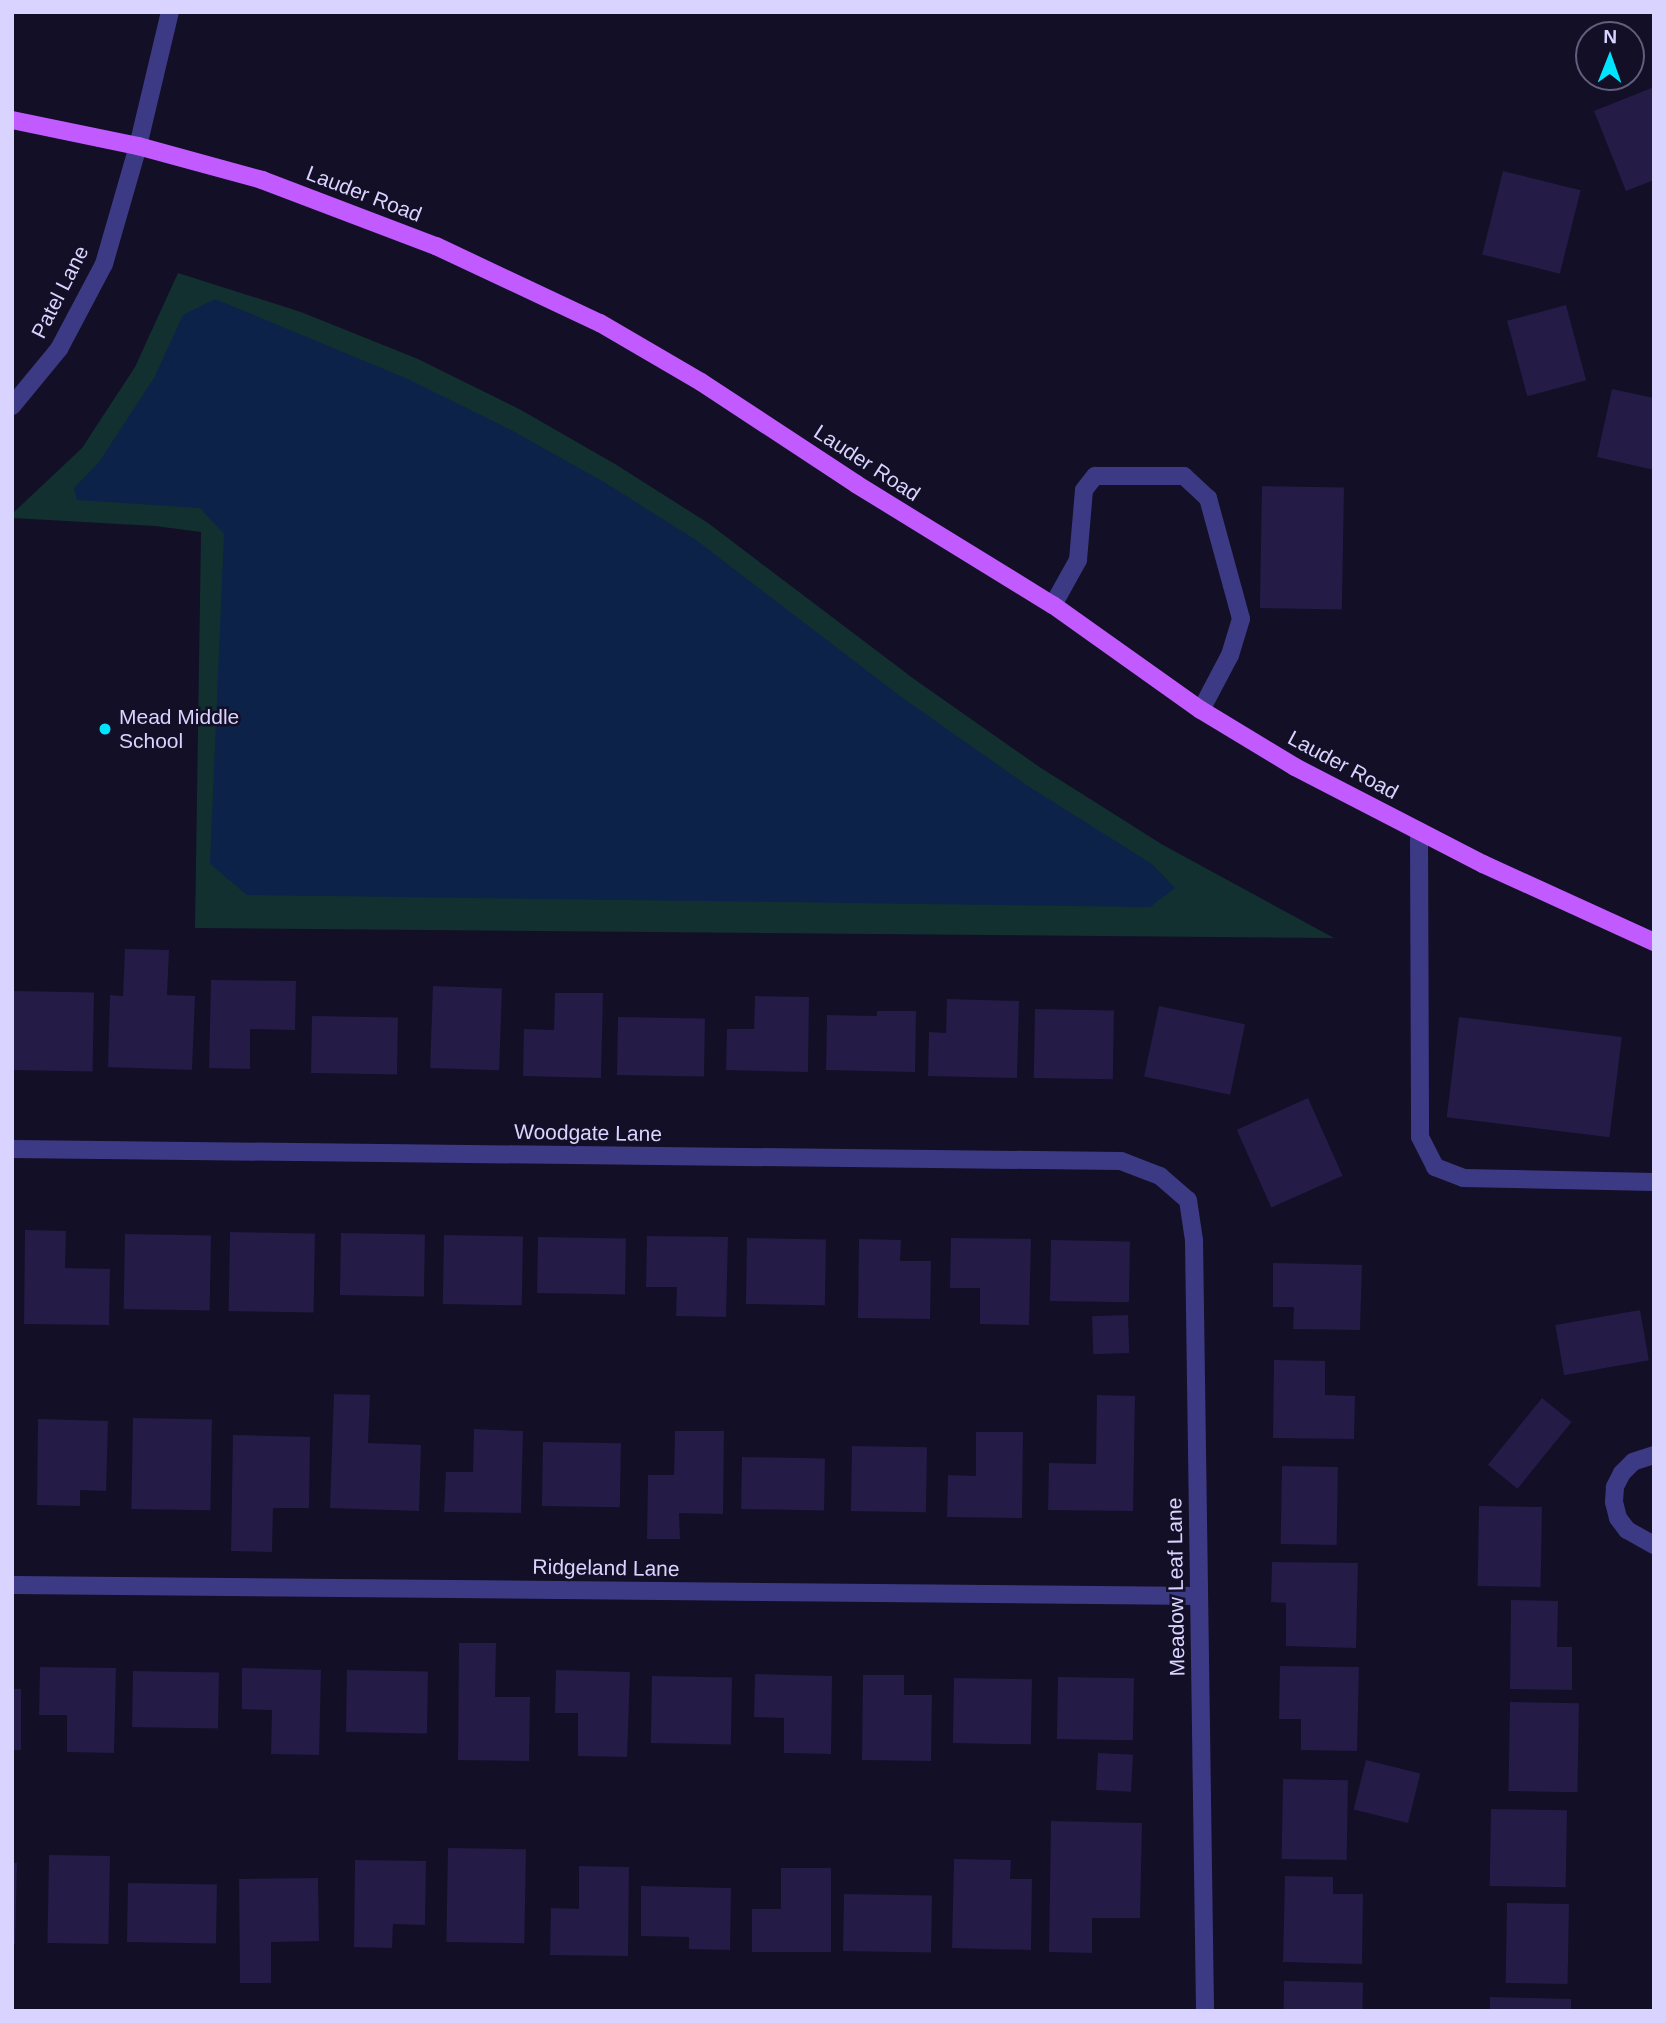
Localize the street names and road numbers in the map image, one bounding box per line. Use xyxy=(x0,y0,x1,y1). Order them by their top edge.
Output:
street label: Lauder Road xyxy=(303,160,425,228)
street label: Patel Lane xyxy=(26,242,94,342)
street label: Lauder Road xyxy=(809,419,925,507)
street label: Lauder Road xyxy=(1283,725,1403,805)
street label: Woodgate Lane xyxy=(514,1119,662,1147)
street label: Meadow Leaf Lane xyxy=(1162,1497,1190,1677)
street label: Ridgeland Lane xyxy=(532,1554,680,1582)

